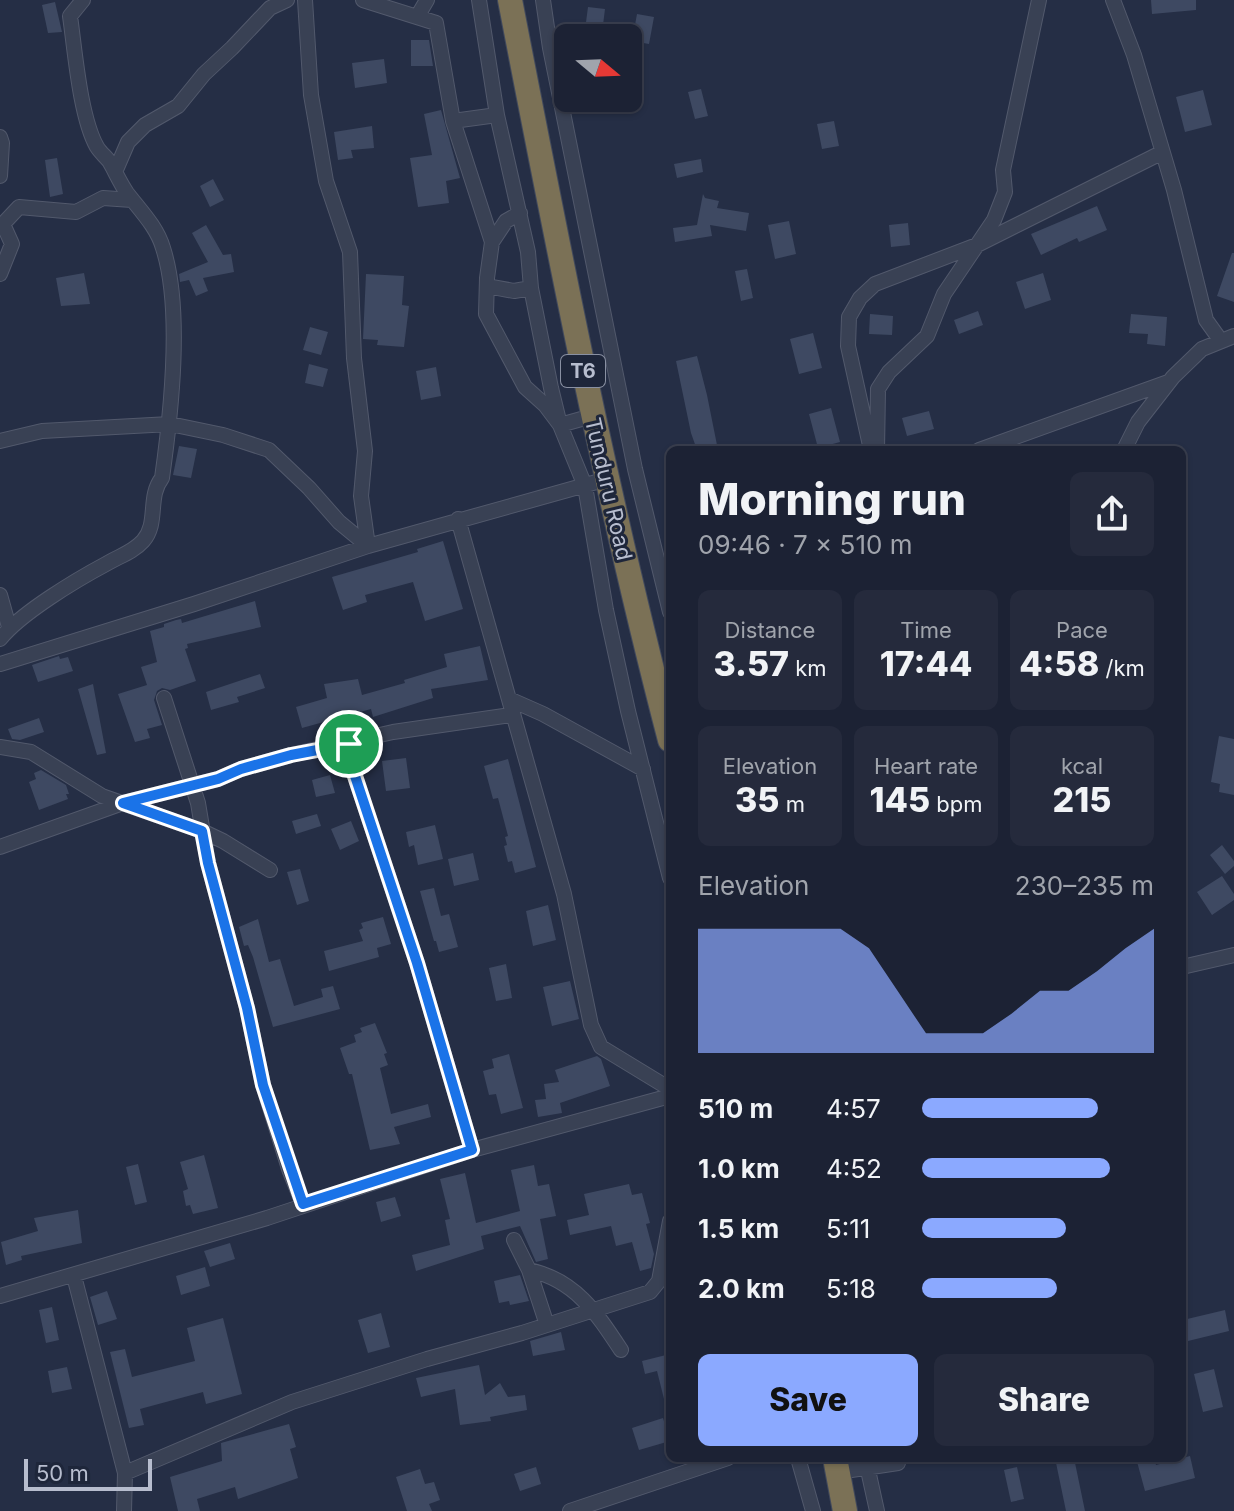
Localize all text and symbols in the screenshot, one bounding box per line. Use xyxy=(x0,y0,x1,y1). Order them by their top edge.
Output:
north arrow xyxy=(554,24,642,112)
map controls xyxy=(554,24,642,112)
road number: T6 xyxy=(561,355,605,387)
street label: Tunduru Road xyxy=(580,415,638,563)
text: Morning run xyxy=(698,472,966,526)
button: share xyxy=(1070,472,1154,556)
text: 09:46 · 7 × 510 m xyxy=(698,529,912,560)
text: Distance xyxy=(725,617,815,643)
text: Time xyxy=(900,617,952,643)
text: Pace xyxy=(1056,617,1108,643)
text: 3.57 xyxy=(713,643,789,684)
text: 17:44 xyxy=(880,643,972,684)
text: 4:58 xyxy=(1019,643,1099,684)
text: km xyxy=(789,655,827,681)
text: /km xyxy=(1099,655,1145,681)
pin xyxy=(315,710,383,778)
icon: arrive xyxy=(327,722,371,766)
text: Elevation xyxy=(723,753,817,779)
text: Heart rate xyxy=(874,753,978,779)
text: kcal xyxy=(1061,753,1103,779)
text: 35 xyxy=(735,779,780,820)
text: 145 xyxy=(870,779,930,820)
text: 215 xyxy=(1053,779,1111,820)
text: m xyxy=(780,791,805,817)
text: bpm xyxy=(930,791,983,817)
text: Elevation xyxy=(698,870,809,901)
text: 230–235 m xyxy=(1015,870,1154,901)
text: 510 m xyxy=(698,1093,773,1124)
text: 4:57 xyxy=(826,1093,881,1124)
text: 1.0 km xyxy=(698,1153,780,1184)
text: 4:52 xyxy=(826,1153,882,1184)
text: 1.5 km xyxy=(698,1213,779,1244)
text: 5:11 xyxy=(826,1213,870,1244)
text: 2.0 km xyxy=(698,1273,785,1304)
text: 5:18 xyxy=(826,1273,876,1304)
button: Save xyxy=(698,1354,918,1446)
button: Share xyxy=(934,1354,1154,1446)
scale bar xyxy=(24,1455,152,1491)
text: 50 m xyxy=(36,1460,89,1486)

